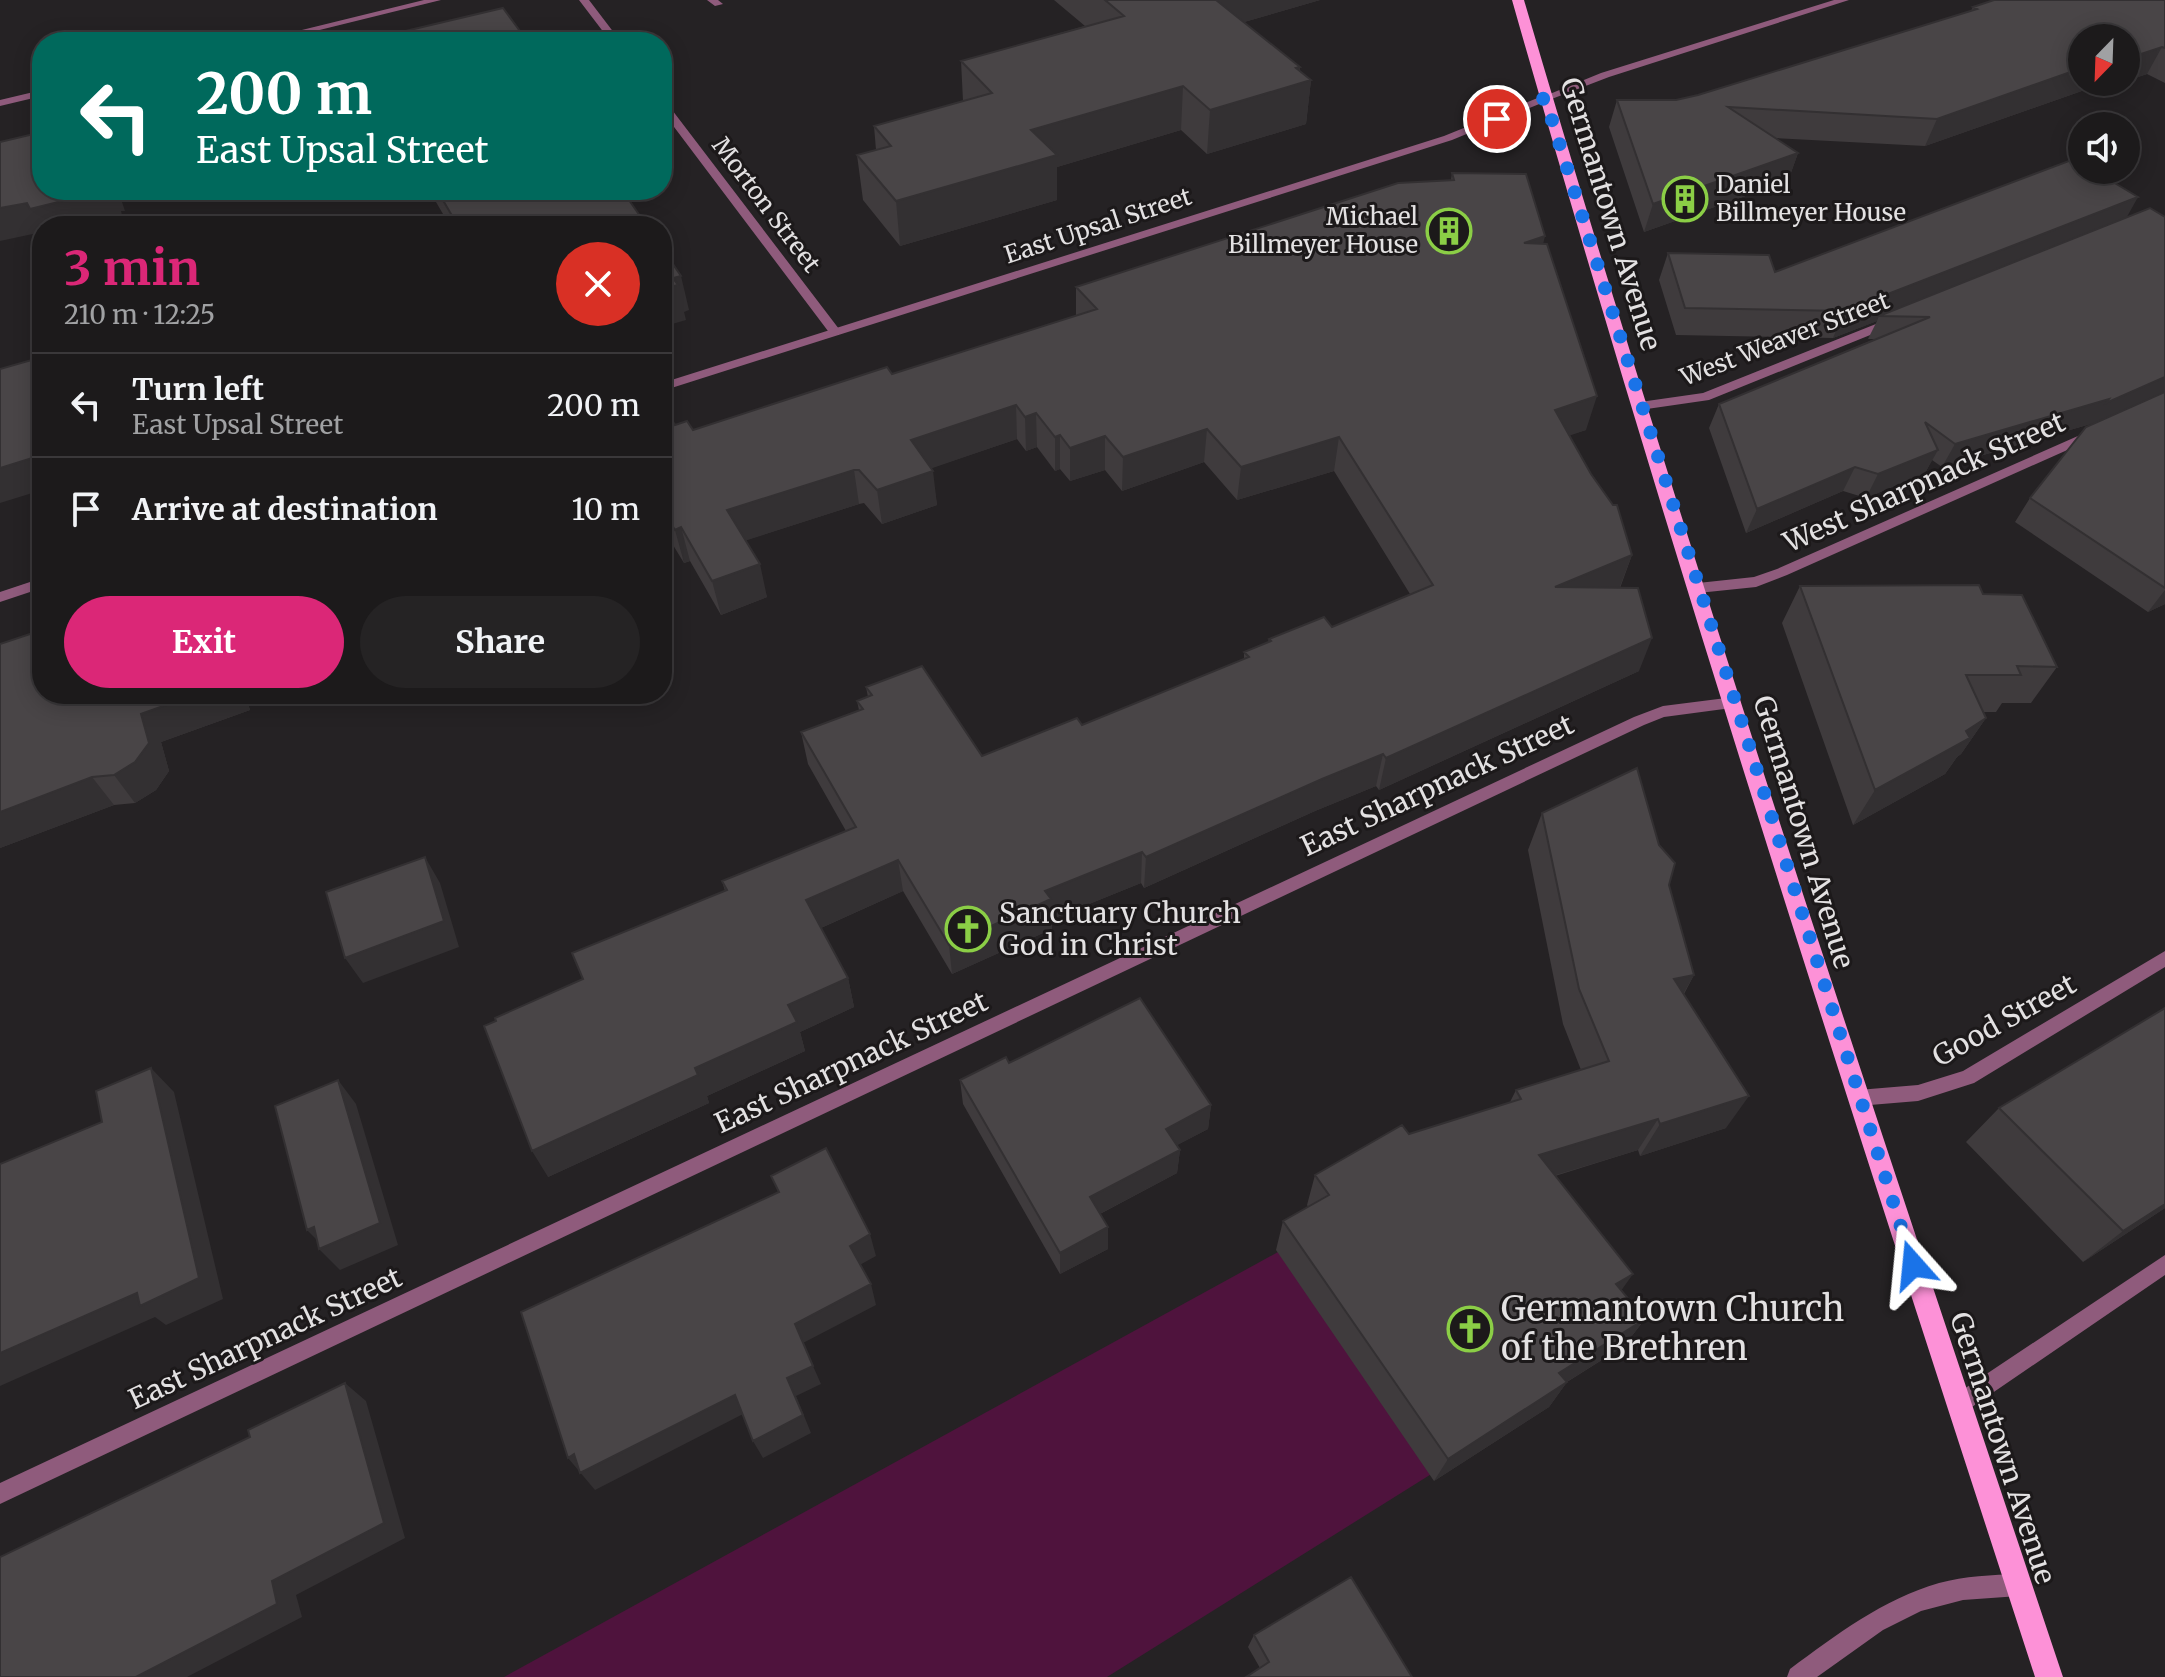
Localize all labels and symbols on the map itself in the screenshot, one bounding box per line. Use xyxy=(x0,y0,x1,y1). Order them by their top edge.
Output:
north arrow xyxy=(2068,24,2140,96)
street label: Germantown Avenue xyxy=(1552,73,1670,355)
pin xyxy=(1463,85,1531,153)
street label: Morton Street xyxy=(705,131,828,279)
place label: Daniel Billmeyer House xyxy=(1716,169,1906,228)
building icon: Daniel Billmeyer House xyxy=(1661,175,1709,223)
street label: East Upsal Street xyxy=(1000,180,1196,270)
place label: Michael Billmeyer House xyxy=(1228,201,1418,260)
building icon: Michael Billmeyer House xyxy=(1425,207,1473,255)
street label: West Weaver Street xyxy=(1675,284,1894,393)
street label: West Sharpnack Street xyxy=(1777,404,2071,561)
street label: Germantown Avenue xyxy=(1745,691,1863,973)
street label: East Sharpnack Street xyxy=(1295,706,1579,864)
place label: Sanctuary Church God in Christ xyxy=(999,895,1241,963)
church icon: Sanctuary Church God in Christ xyxy=(944,905,992,953)
street label: Good Street xyxy=(1926,966,2082,1074)
street label: East Sharpnack Street xyxy=(709,983,993,1141)
position arrow xyxy=(1871,1223,1955,1307)
street label: East Sharpnack Street xyxy=(123,1259,407,1417)
place label: Germantown Church of the Brethren xyxy=(1501,1288,1844,1369)
church icon: Germantown Church of the Brethren xyxy=(1446,1305,1494,1353)
street label: Germantown Avenue xyxy=(1942,1308,2064,1588)

